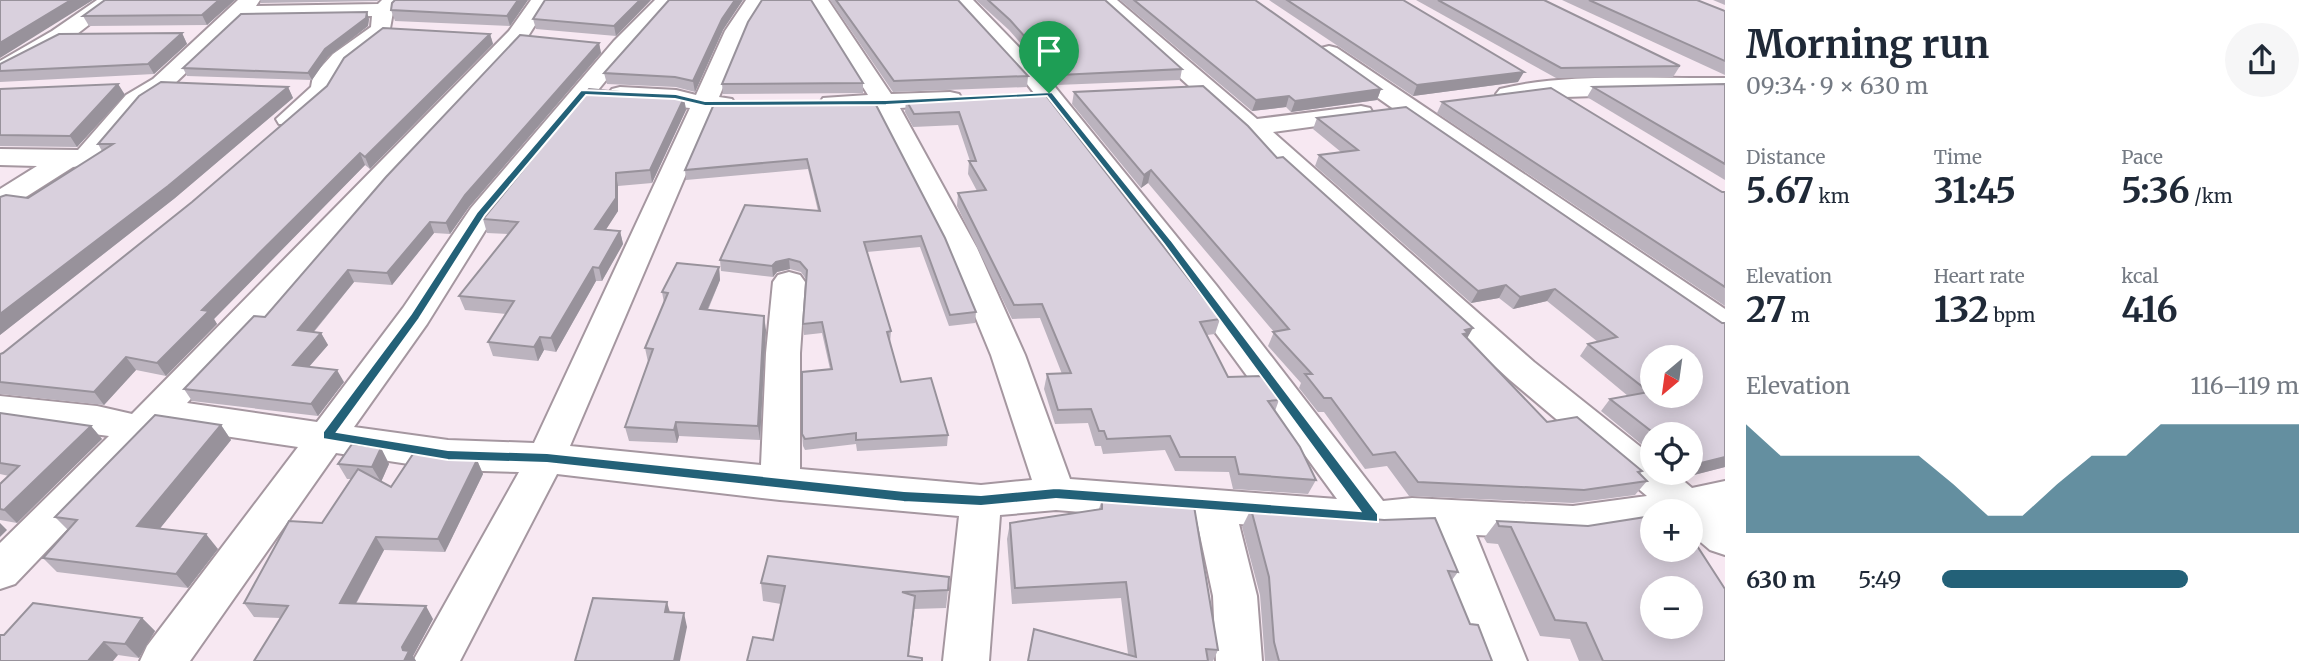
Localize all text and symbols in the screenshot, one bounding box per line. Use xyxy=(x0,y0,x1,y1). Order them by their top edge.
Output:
pin xyxy=(1019,21,1079,93)
text: Morning run xyxy=(1746,21,1989,68)
button: share xyxy=(2225,23,2299,97)
icon: arrive xyxy=(1030,32,1068,70)
text: 09:34 · 9 × 630 m xyxy=(1746,71,1928,100)
text: Distance xyxy=(1746,145,1825,169)
text: Time xyxy=(1934,145,1982,169)
text: Pace xyxy=(2121,145,2163,169)
text: 5.67 xyxy=(1746,169,1814,213)
text: 31:45 xyxy=(1934,169,2016,213)
text: 5:36 xyxy=(2121,169,2190,213)
text: km xyxy=(1814,184,1850,208)
text: /km xyxy=(2190,184,2233,208)
text: Elevation xyxy=(1746,264,1832,288)
text: Heart rate xyxy=(1934,264,2025,288)
text: kcal xyxy=(2121,264,2159,288)
text: 27 xyxy=(1746,288,1786,332)
text: 132 xyxy=(1934,288,1989,332)
text: 416 xyxy=(2121,288,2178,332)
text: m xyxy=(1786,303,1810,327)
text: bpm xyxy=(1989,303,2035,327)
north arrow xyxy=(1640,345,1703,408)
map controls xyxy=(1640,345,1703,639)
text: Elevation xyxy=(1746,371,1850,400)
text: 116–119 m xyxy=(2190,371,2299,400)
button: locate xyxy=(1640,422,1703,485)
button: + xyxy=(1640,499,1703,562)
text: 630 m xyxy=(1746,565,1816,594)
text: 5:49 xyxy=(1858,565,1901,594)
button: − xyxy=(1640,576,1703,639)

